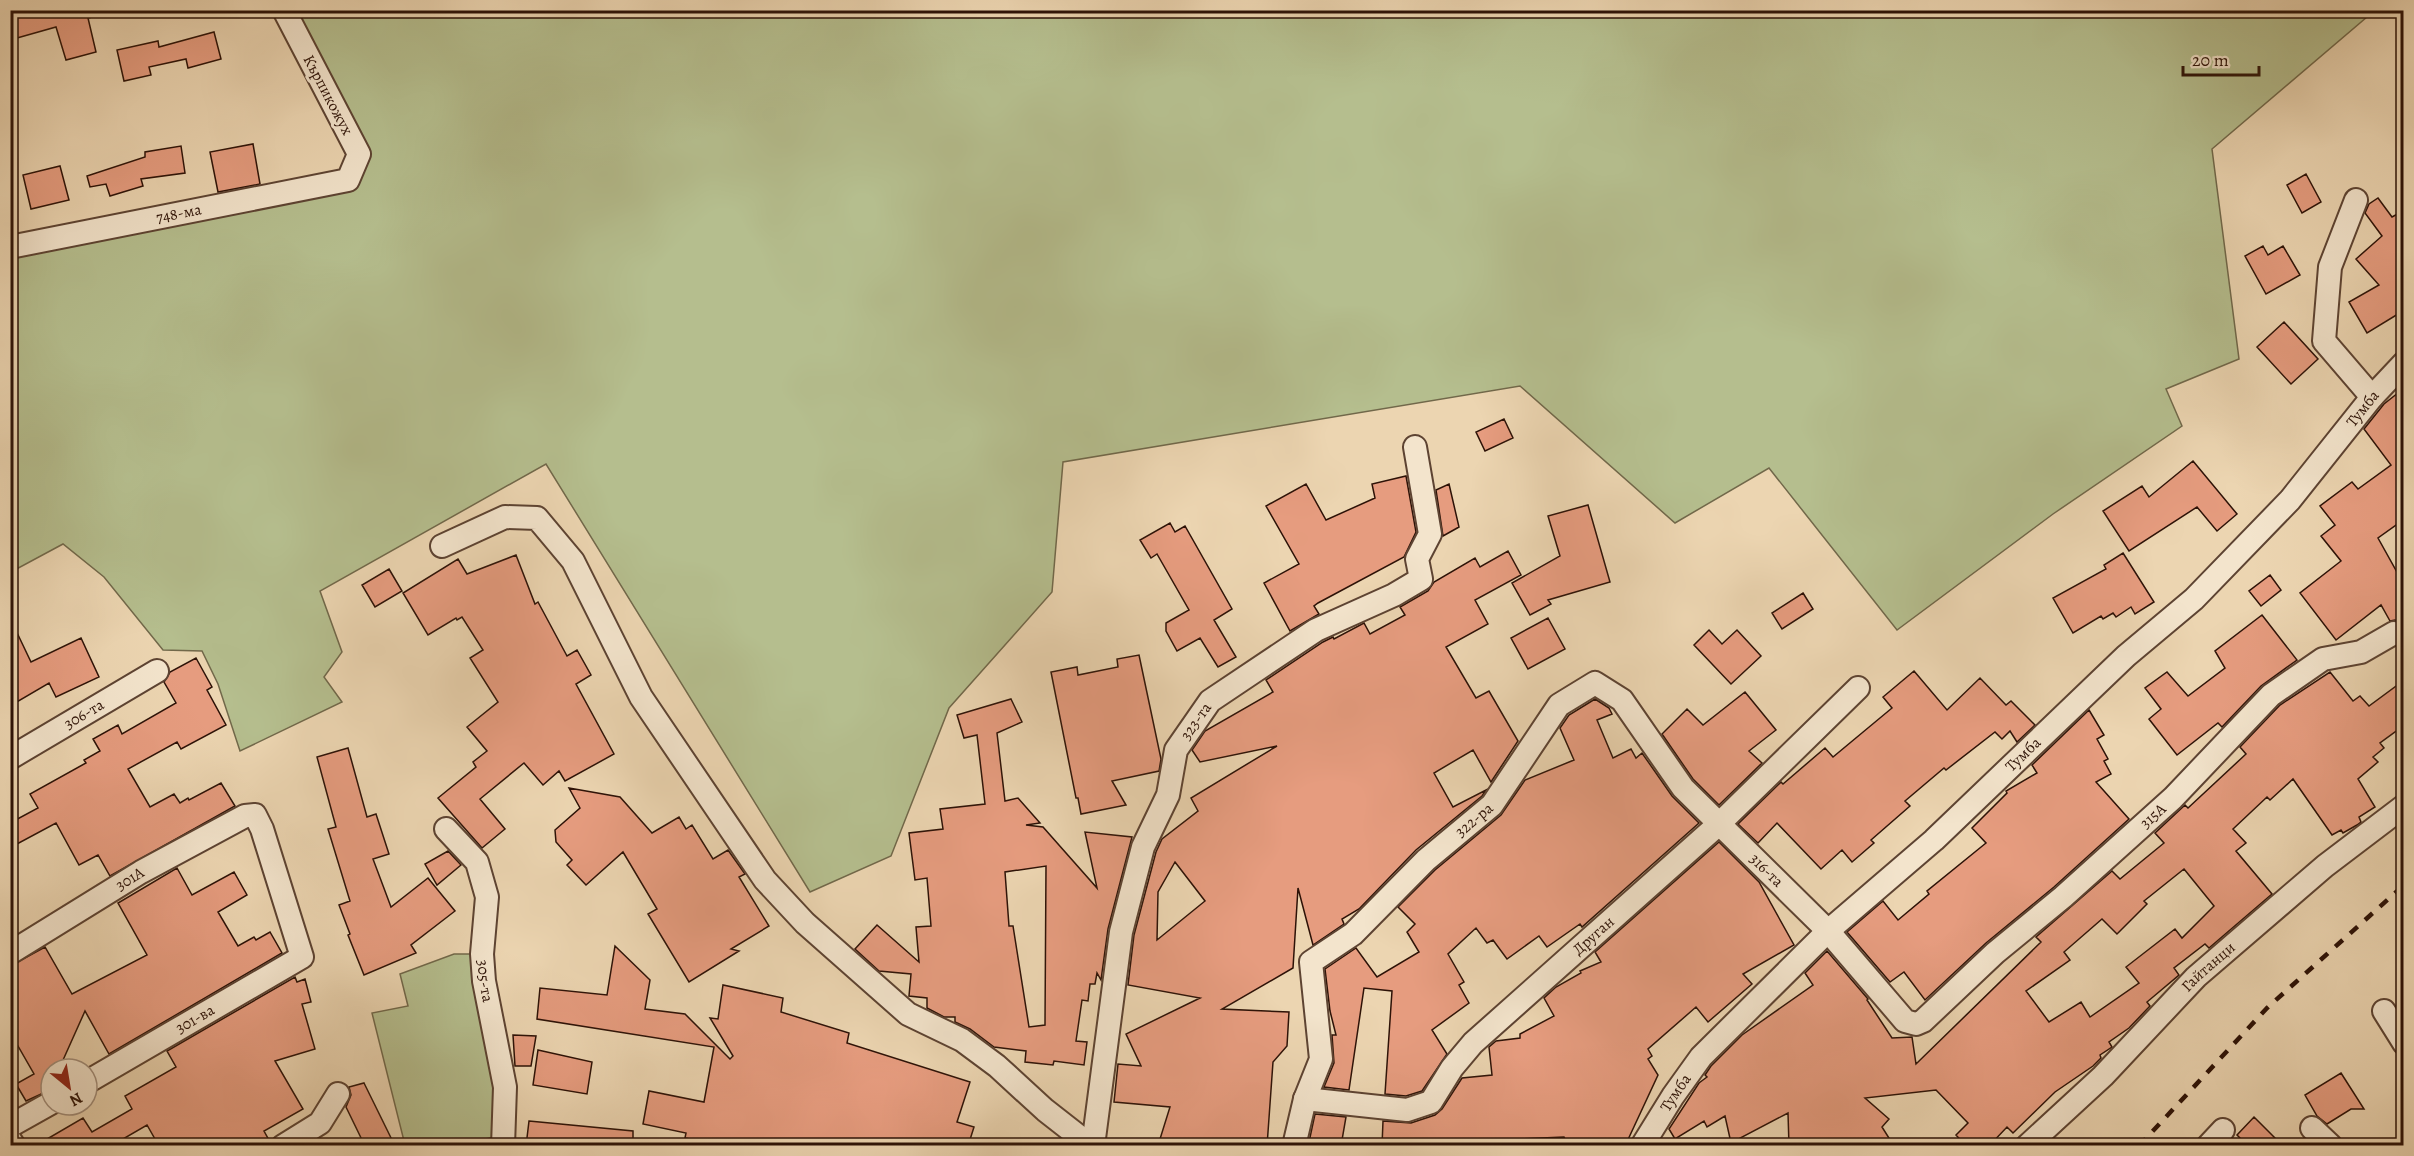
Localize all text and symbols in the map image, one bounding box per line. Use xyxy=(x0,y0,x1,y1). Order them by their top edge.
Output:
scale bar xyxy=(2183,39,2260,77)
text: 20 m xyxy=(2192,48,2229,72)
street label: Кърпикожух xyxy=(298,51,358,139)
street label: 748-ма xyxy=(154,198,204,229)
street label: Тумба xyxy=(2341,385,2385,432)
street label: 306-та xyxy=(60,693,109,735)
street label: 323-та xyxy=(1175,697,1217,745)
street label: Тумба xyxy=(2001,732,2046,777)
street label: 322-ра xyxy=(1450,797,1499,842)
street label: 315А xyxy=(2135,798,2171,834)
street label: 316-та xyxy=(1744,848,1789,893)
street label: 301А xyxy=(111,861,149,896)
street label: Друган xyxy=(1568,911,1619,960)
street label: Гайтанци xyxy=(2176,937,2240,997)
street label: 305-та xyxy=(471,959,499,1005)
street label: 301-ва xyxy=(171,999,219,1039)
north arrow xyxy=(39,1057,99,1117)
street label: Тумба xyxy=(1655,1069,1697,1116)
text: N xyxy=(65,1087,87,1112)

